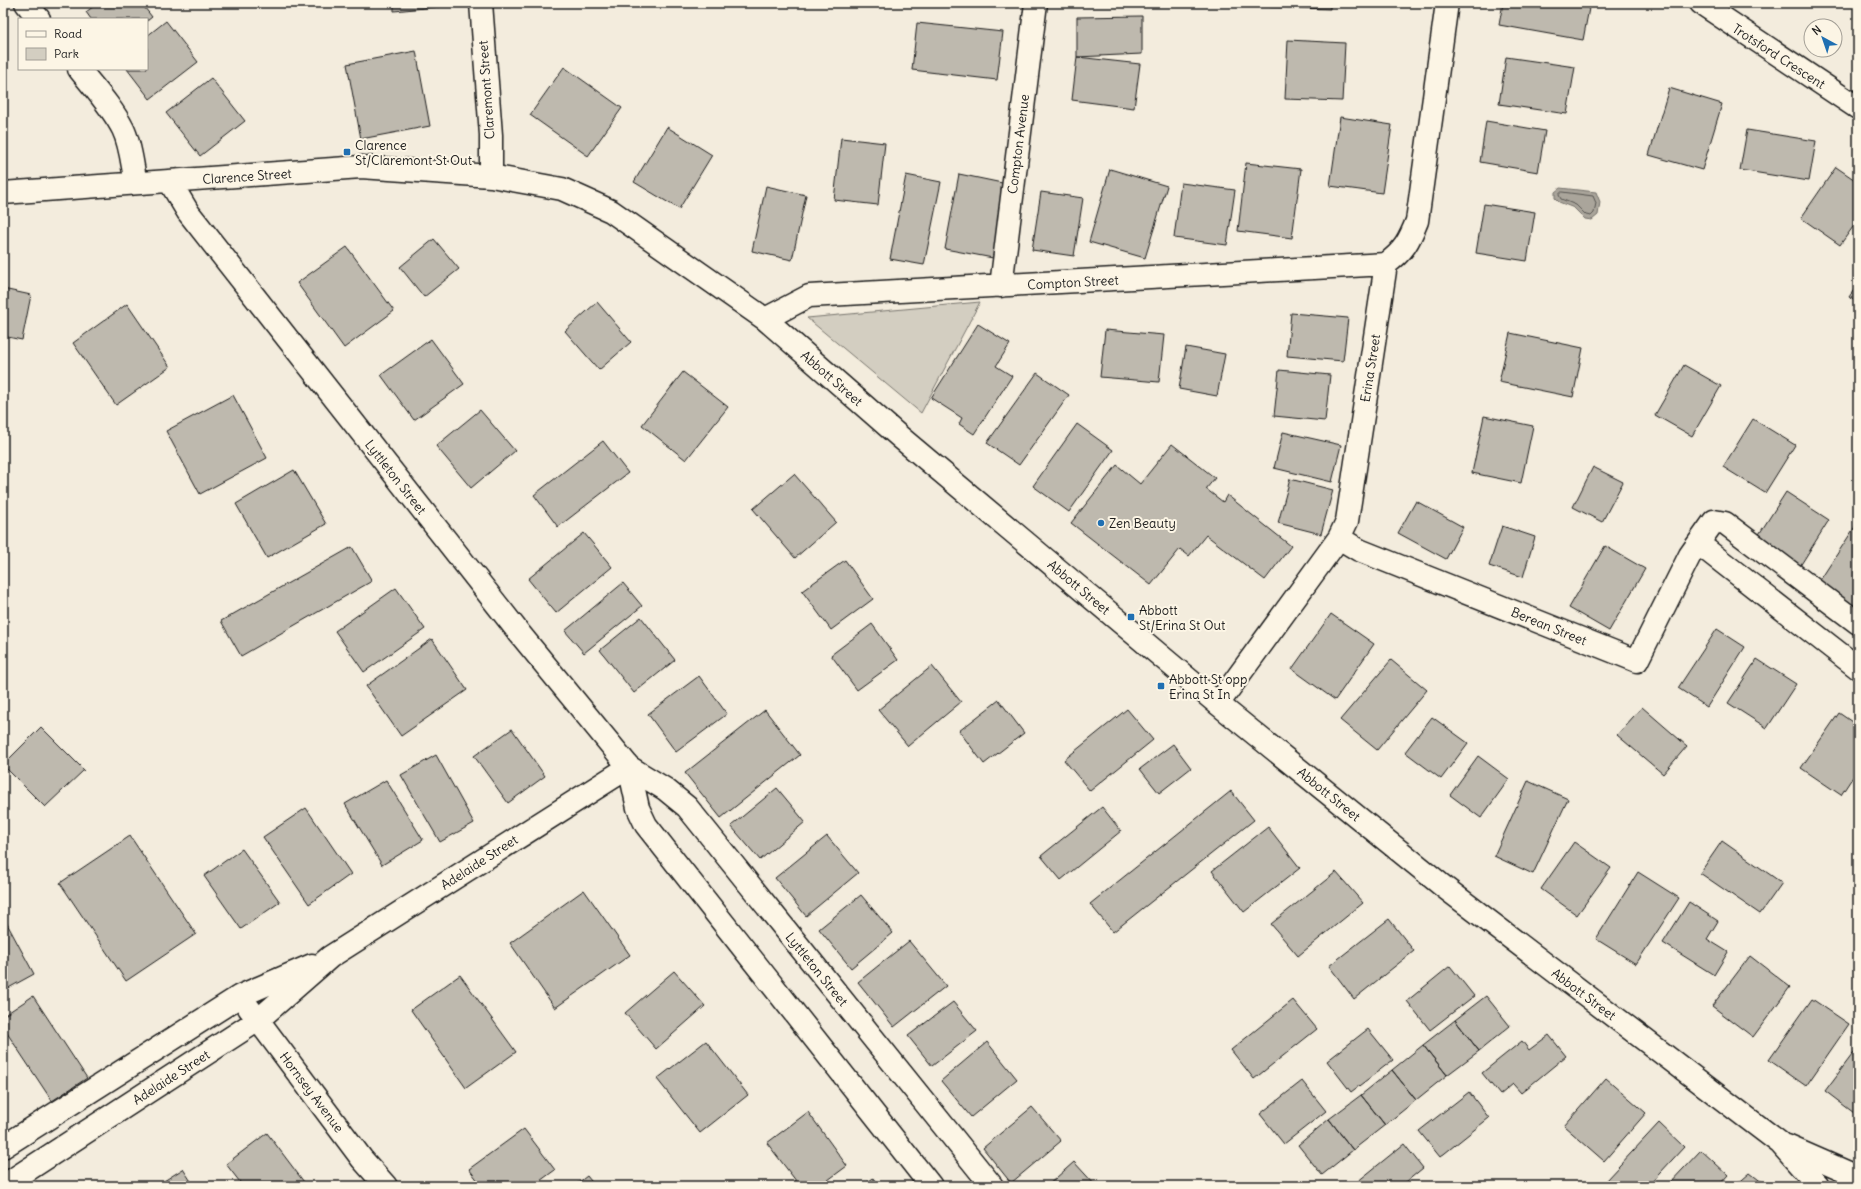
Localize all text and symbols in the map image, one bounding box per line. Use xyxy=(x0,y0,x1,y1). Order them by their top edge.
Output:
legend xyxy=(18,18,148,70)
north arrow xyxy=(1803,18,1843,58)
street label: Trotsford Crescent xyxy=(1729,20,1829,93)
text: N xyxy=(1809,23,1824,38)
text: Road xyxy=(54,26,82,41)
street label: Claremont Street xyxy=(475,39,498,140)
text: Park xyxy=(54,46,79,61)
street label: Compton Avenue xyxy=(1004,93,1033,195)
place label: Clarence St/Claremont St Out xyxy=(355,137,473,169)
marker: Clarence St/Claremont St Out xyxy=(342,147,352,157)
street label: Clarence Street xyxy=(202,165,293,188)
street label: Compton Street xyxy=(1027,272,1120,293)
street label: Erina Street xyxy=(1357,332,1384,403)
street label: Abbott Street xyxy=(797,347,867,410)
street label: Lyttleton Street xyxy=(361,437,430,518)
place label: Zen Beauty xyxy=(1109,515,1176,532)
marker: Zen Beauty xyxy=(1096,518,1106,528)
street label: Abbott Street xyxy=(1044,556,1114,619)
place label: Abbott St/Erina St Out xyxy=(1139,602,1226,634)
street label: Berean Street xyxy=(1508,604,1590,650)
marker: Abbott St/Erina St Out xyxy=(1126,612,1136,622)
place label: Abbott St opp Erina St In xyxy=(1169,671,1247,703)
marker: Abbott St opp Erina St In xyxy=(1156,681,1166,691)
street label: Abbott Street xyxy=(1294,764,1364,825)
street label: Adelaide Street xyxy=(438,831,522,894)
street label: Lyttleton Street xyxy=(782,929,852,1010)
street label: Abbott Street xyxy=(1548,965,1620,1025)
street label: Adelaide Street xyxy=(130,1046,214,1109)
street label: Hornsey Avenue xyxy=(276,1049,347,1136)

